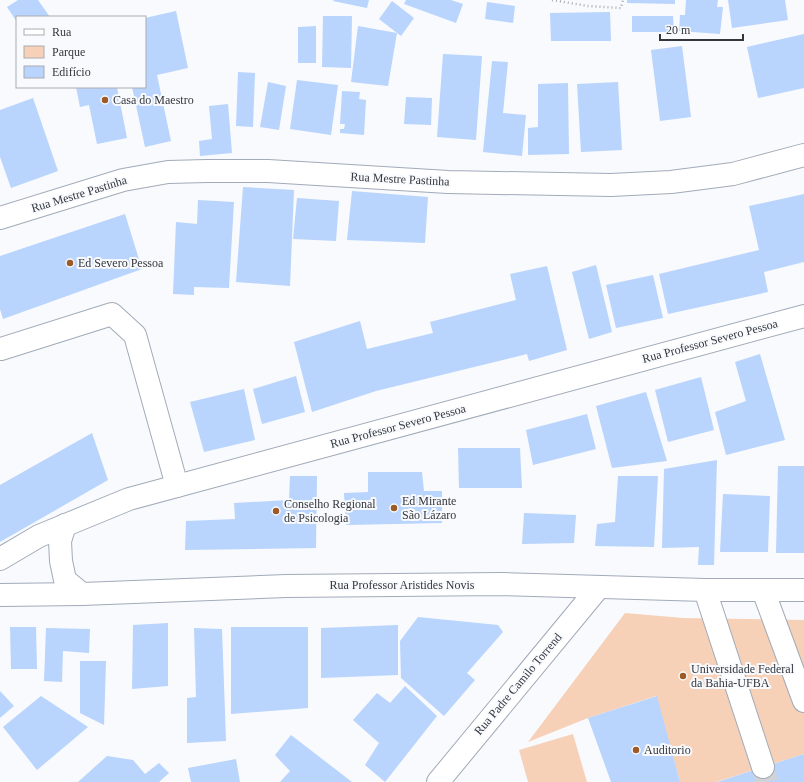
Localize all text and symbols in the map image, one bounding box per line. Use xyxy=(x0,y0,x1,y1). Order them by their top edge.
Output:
legend xyxy=(16,16,146,88)
scale bar xyxy=(660,16,743,42)
text: 20 m xyxy=(666,23,691,37)
text: Rua xyxy=(52,25,72,39)
text: Parque xyxy=(52,45,85,59)
text: Edifício xyxy=(52,65,91,79)
place label: Casa do Maestro xyxy=(113,93,194,107)
marker: Casa do Maestro xyxy=(100,95,110,105)
street label: Rua Mestre Pastinha xyxy=(350,169,451,189)
street label: Rua Mestre Pastinha xyxy=(29,173,129,215)
place label: Ed Severo Pessoa xyxy=(78,256,164,270)
marker: Ed Severo Pessoa xyxy=(65,258,75,268)
street label: Rua Professor Severo Pessoa xyxy=(641,316,780,366)
street label: Rua Professor Severo Pessoa xyxy=(329,401,468,451)
place label: Ed Mirante São Lázaro xyxy=(402,494,456,522)
place label: Conselho Regional de Psicologia xyxy=(284,497,376,525)
marker: Ed Mirante São Lázaro xyxy=(389,503,399,513)
marker: Conselho Regional de Psicologia xyxy=(271,506,281,516)
street label: Rua Professor Aristides Novis xyxy=(330,578,475,592)
street label: Rua Padre Camilo Torrend xyxy=(471,630,565,738)
place label: Universidade Federal da Bahia-UFBA xyxy=(691,662,795,690)
marker: Universidade Federal da Bahia-UFBA xyxy=(678,671,688,681)
place label: Auditorio xyxy=(644,743,691,757)
marker: Auditorio xyxy=(631,745,641,755)

